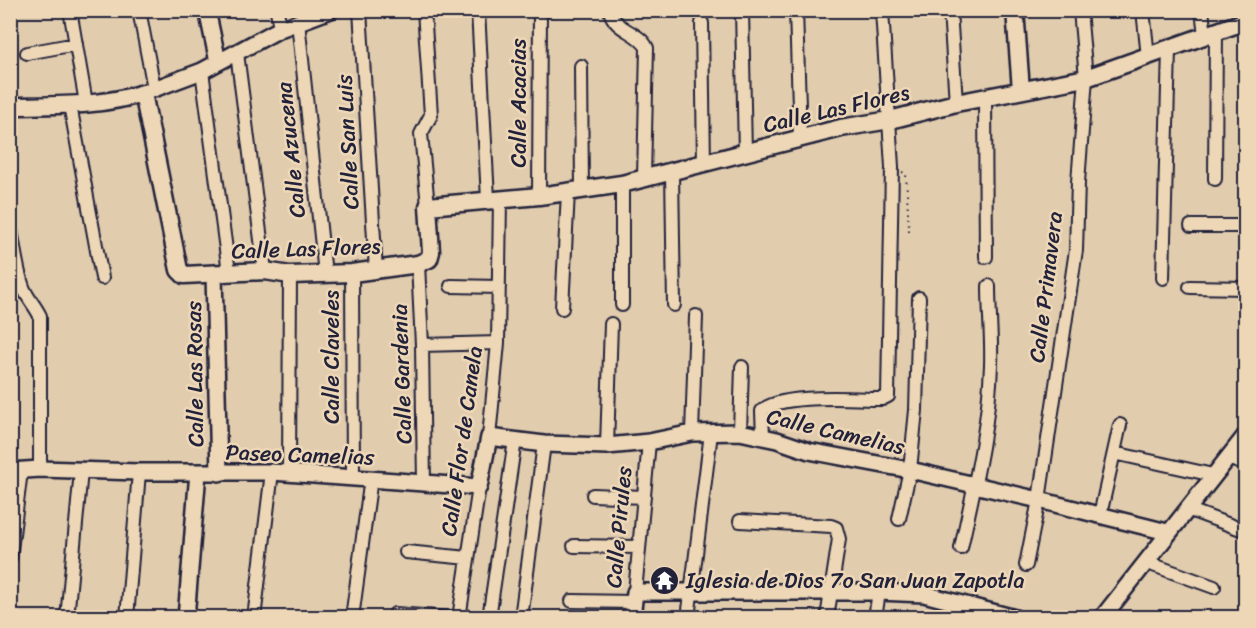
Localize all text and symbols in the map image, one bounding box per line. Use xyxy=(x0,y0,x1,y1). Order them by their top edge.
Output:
street label: Calle Acacias xyxy=(499,38,538,168)
street label: Calle San Luis xyxy=(324,73,371,210)
street label: Calle Las Flores xyxy=(759,73,913,144)
street label: Calle Azucena xyxy=(264,79,317,220)
street label: Calle Primavera xyxy=(1017,209,1074,365)
street label: Calle Las Flores xyxy=(231,226,381,271)
street label: Calle Claveles xyxy=(312,290,351,424)
street label: Calle Las Rosas xyxy=(174,300,215,447)
street label: Calle Gardenia xyxy=(380,303,423,445)
street label: Calle Flor de Canela xyxy=(429,344,494,539)
street label: Calle Camelias xyxy=(763,397,910,467)
street label: Paseo Camelias xyxy=(225,432,376,477)
street label: Calle Pirules xyxy=(594,464,643,589)
place label: Iglesia de Dios 7o San Juan Zapotla xyxy=(685,561,1025,600)
temple icon: Iglesia de Dios 7o San Juan Zapotla xyxy=(649,564,681,596)

